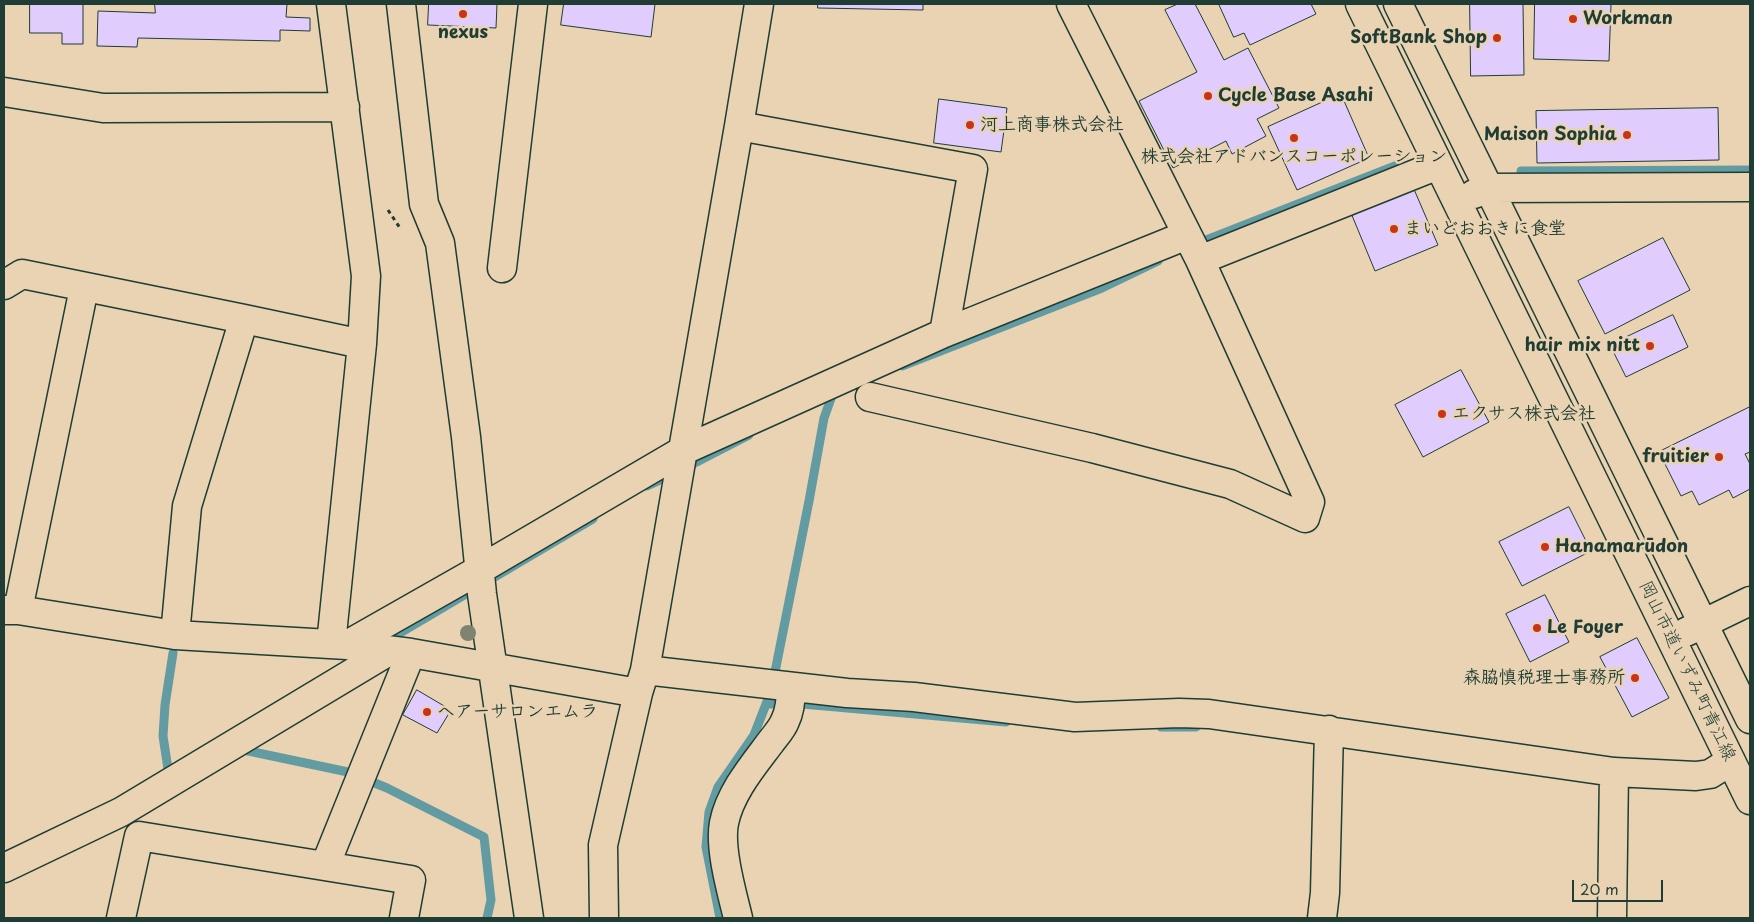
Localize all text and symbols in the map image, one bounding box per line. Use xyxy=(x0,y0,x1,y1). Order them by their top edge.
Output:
marker: nexus xyxy=(457,8,469,20)
place label: Workman xyxy=(1583,8,1673,30)
marker: Workman xyxy=(1567,13,1579,25)
place label: nexus xyxy=(438,22,488,44)
place label: SoftBank Shop xyxy=(1350,27,1487,49)
marker: SoftBank Shop xyxy=(1491,32,1503,44)
place label: Cycle Base Asahi xyxy=(1218,85,1373,107)
marker: Cycle Base Asahi xyxy=(1202,90,1214,102)
place label: 河上商事株式会社 xyxy=(980,114,1124,136)
marker: 河上商事株式会社 xyxy=(964,119,976,131)
place label: Maison Sophia xyxy=(1484,124,1617,146)
marker: Maison Sophia xyxy=(1621,129,1633,141)
marker: 株式会社アドバンスコーポレーション xyxy=(1288,132,1300,144)
place label: 株式会社アドバンスコーポレーション xyxy=(1141,146,1447,168)
place label: まいどおおきに食堂 xyxy=(1404,218,1566,240)
marker: まいどおおきに食堂 xyxy=(1388,223,1400,235)
place label: hair mix nitt xyxy=(1525,335,1640,357)
marker: hair mix nitt xyxy=(1644,340,1656,352)
place label: エクサス株式会社 xyxy=(1452,403,1596,425)
marker: エクサス株式会社 xyxy=(1436,408,1448,420)
place label: fruitier xyxy=(1642,446,1709,468)
marker: fruitier xyxy=(1713,451,1725,463)
place label: Hanamarūdon xyxy=(1555,536,1688,558)
marker: Hanamarūdon xyxy=(1539,541,1551,553)
street label: 岡山市道いずみ町青江線 xyxy=(1634,577,1740,765)
place label: Le Foyer xyxy=(1547,617,1623,639)
marker: Le Foyer xyxy=(1531,622,1543,634)
place label: 森脇慎税理士事務所 xyxy=(1463,667,1625,689)
marker: 森脇慎税理士事務所 xyxy=(1629,672,1641,684)
place label: ヘアーサロンエムラ xyxy=(437,701,598,723)
marker: ヘアーサロンエムラ xyxy=(421,706,433,718)
scale bar xyxy=(1574,870,1665,902)
text: 20 m xyxy=(1580,877,1619,900)

